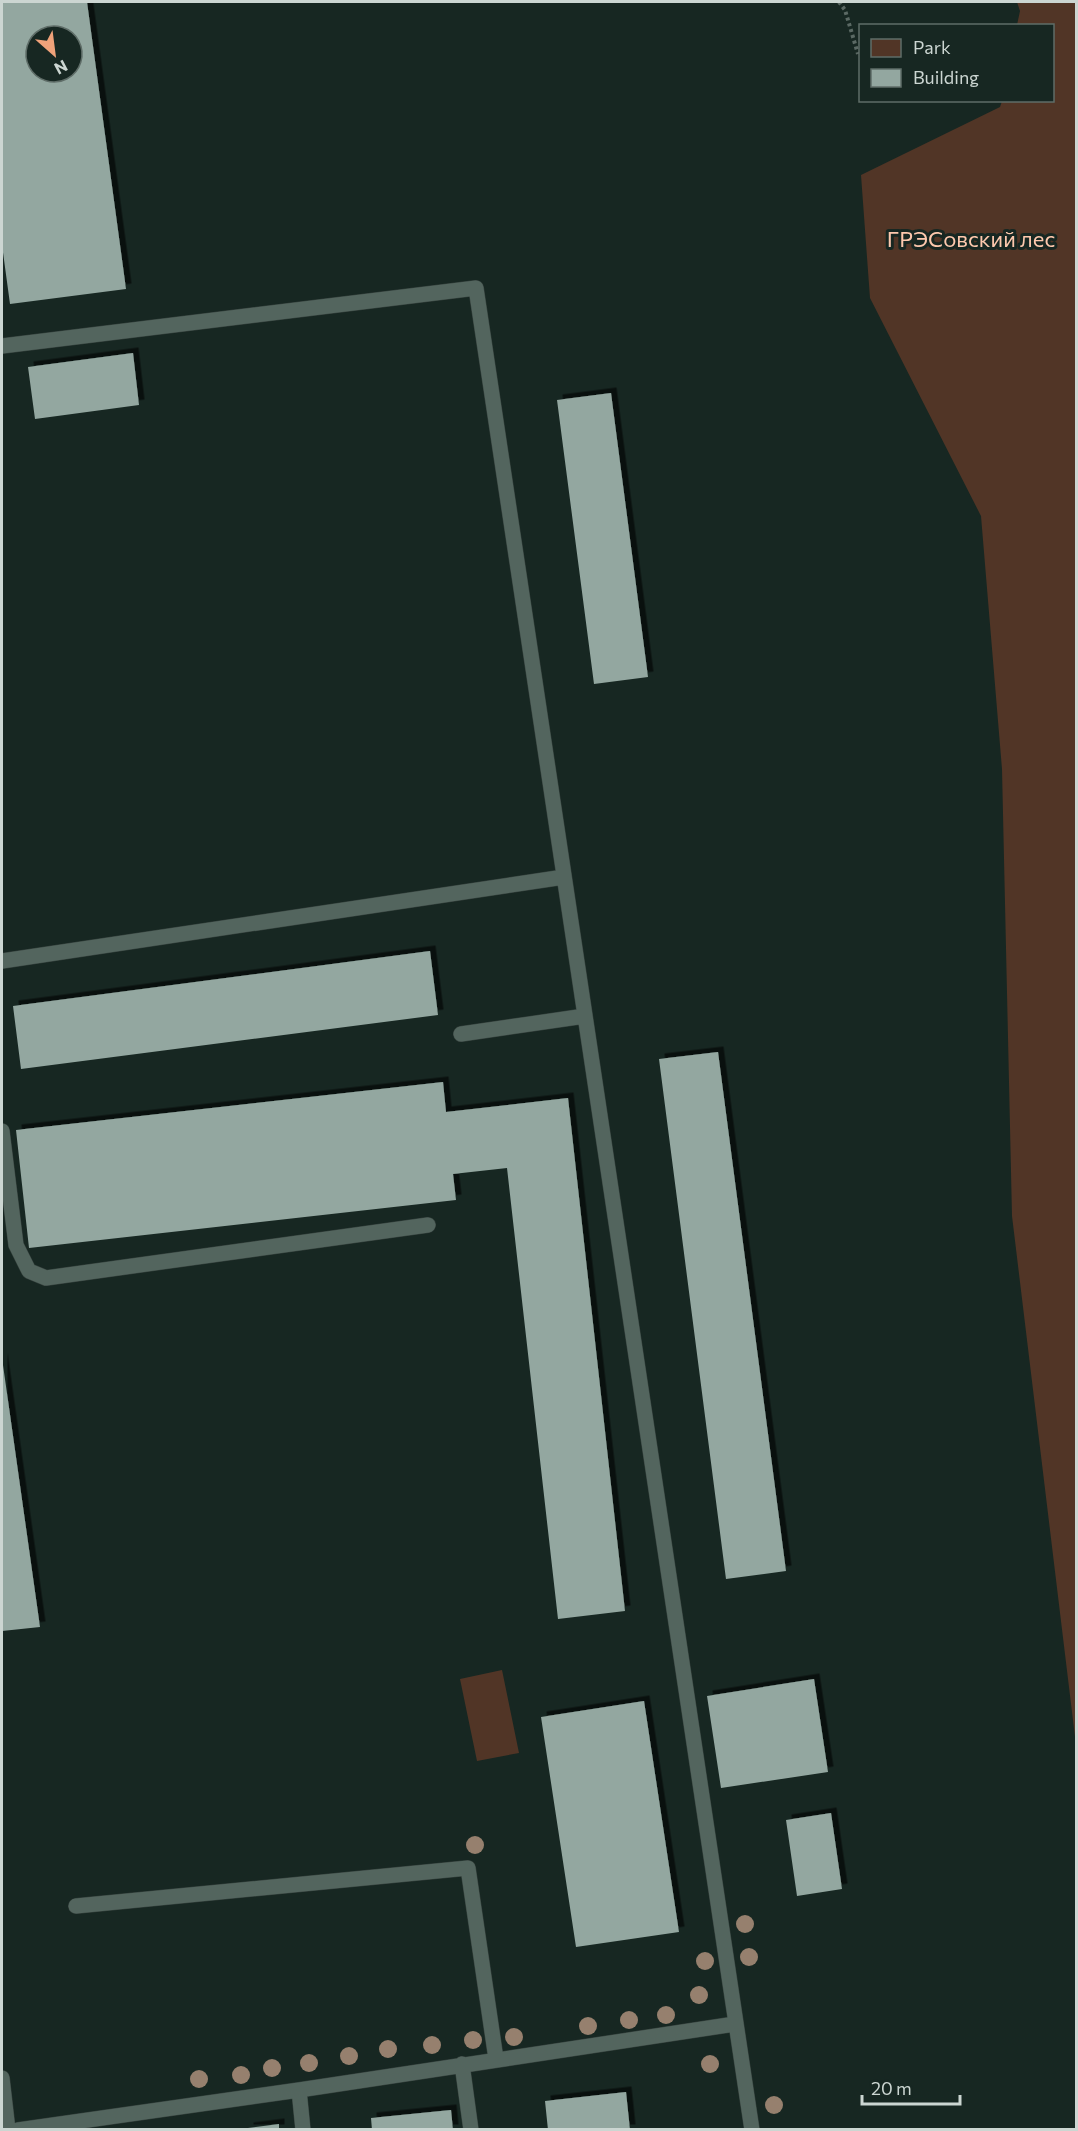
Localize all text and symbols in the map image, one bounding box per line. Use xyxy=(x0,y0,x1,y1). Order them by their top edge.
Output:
north arrow xyxy=(24,24,84,84)
legend xyxy=(859,24,1054,102)
text: Park xyxy=(913,36,951,58)
text: N xyxy=(52,56,71,79)
text: Building xyxy=(913,66,979,88)
park label: ГРЭСовский лес xyxy=(887,225,1055,252)
scale bar xyxy=(862,2068,960,2106)
text: 20 m xyxy=(871,2077,912,2099)

